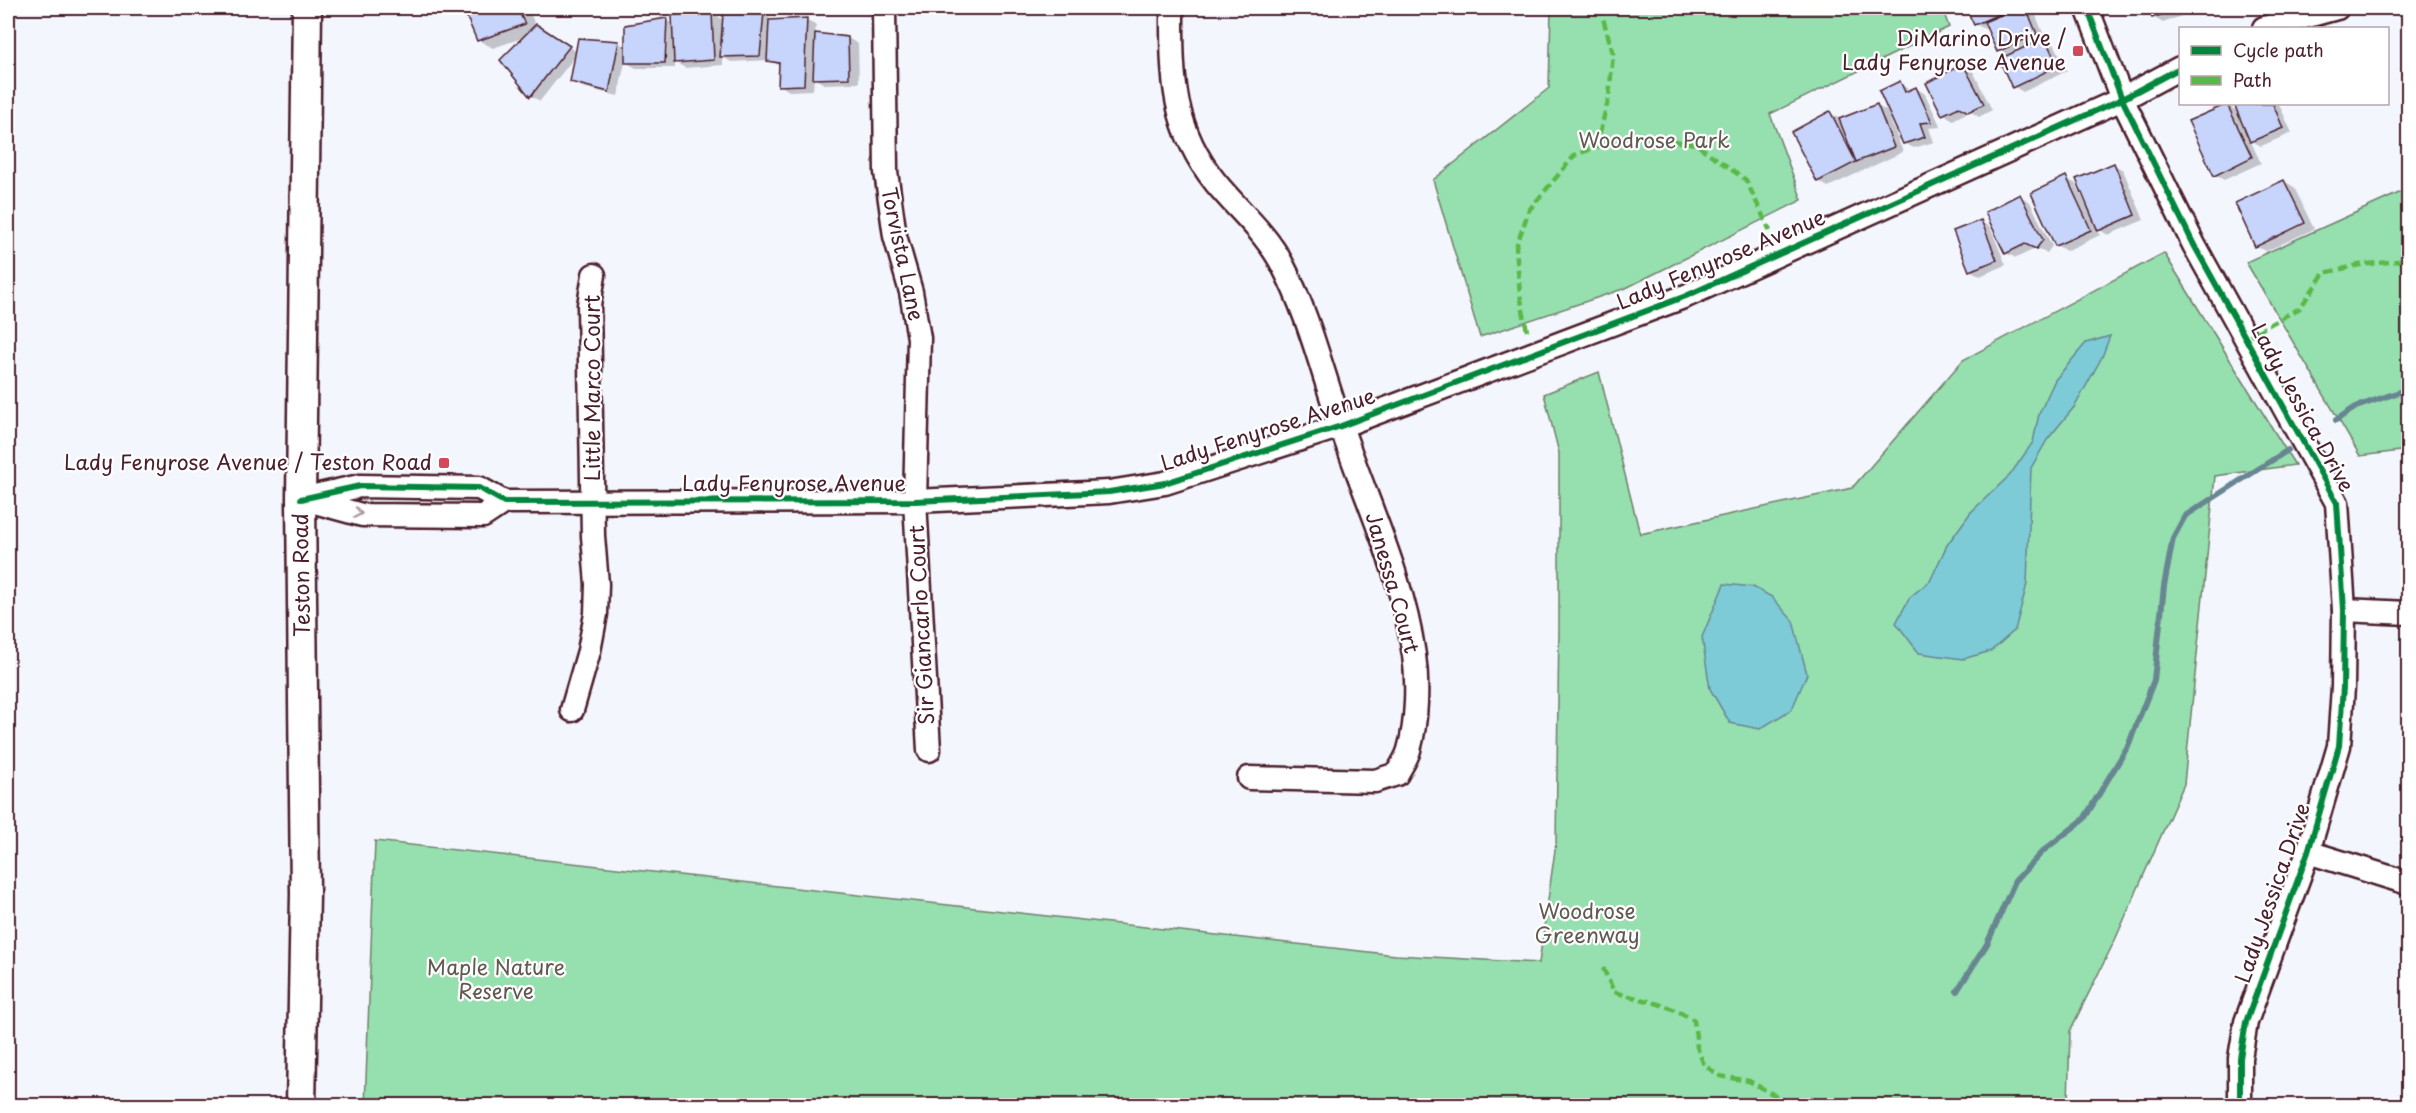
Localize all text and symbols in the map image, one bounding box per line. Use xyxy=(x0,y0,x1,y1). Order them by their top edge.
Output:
place label: DiMarino Drive / Lady Fenyrose Avenue xyxy=(1842,21,2066,77)
legend xyxy=(2179,27,2389,105)
text: Cycle path xyxy=(2233,36,2324,63)
marker: DiMarino Drive / Lady Fenyrose Avenue xyxy=(2071,44,2085,58)
text: Path xyxy=(2233,66,2272,93)
park label: Woodrose Park xyxy=(1578,123,1730,155)
street label: Torvista Lane xyxy=(874,184,934,323)
street label: Lady Fenyrose Avenue xyxy=(1611,200,1830,317)
street label: Little Marco Court xyxy=(575,295,607,481)
street label: Lady Jessica Drive xyxy=(2244,317,2363,497)
street label: Lady Fenyrose Avenue xyxy=(1156,378,1379,478)
place label: Lady Fenyrose Avenue / Teston Road xyxy=(64,445,432,477)
marker: Lady Fenyrose Avenue / Teston Road xyxy=(437,456,451,470)
street label: Lady Fenyrose Avenue xyxy=(682,466,906,498)
one-way arrow xyxy=(353,506,363,519)
street label: Janessa Court xyxy=(1359,508,1429,657)
street label: Teston Road xyxy=(283,513,317,637)
street label: Sir Giancarlo Court xyxy=(899,524,941,726)
street label: Lady Jessica Drive xyxy=(2225,798,2317,987)
park label: Woodrose Greenway xyxy=(1535,894,1639,950)
park label: Maple Nature Reserve xyxy=(427,950,565,1006)

